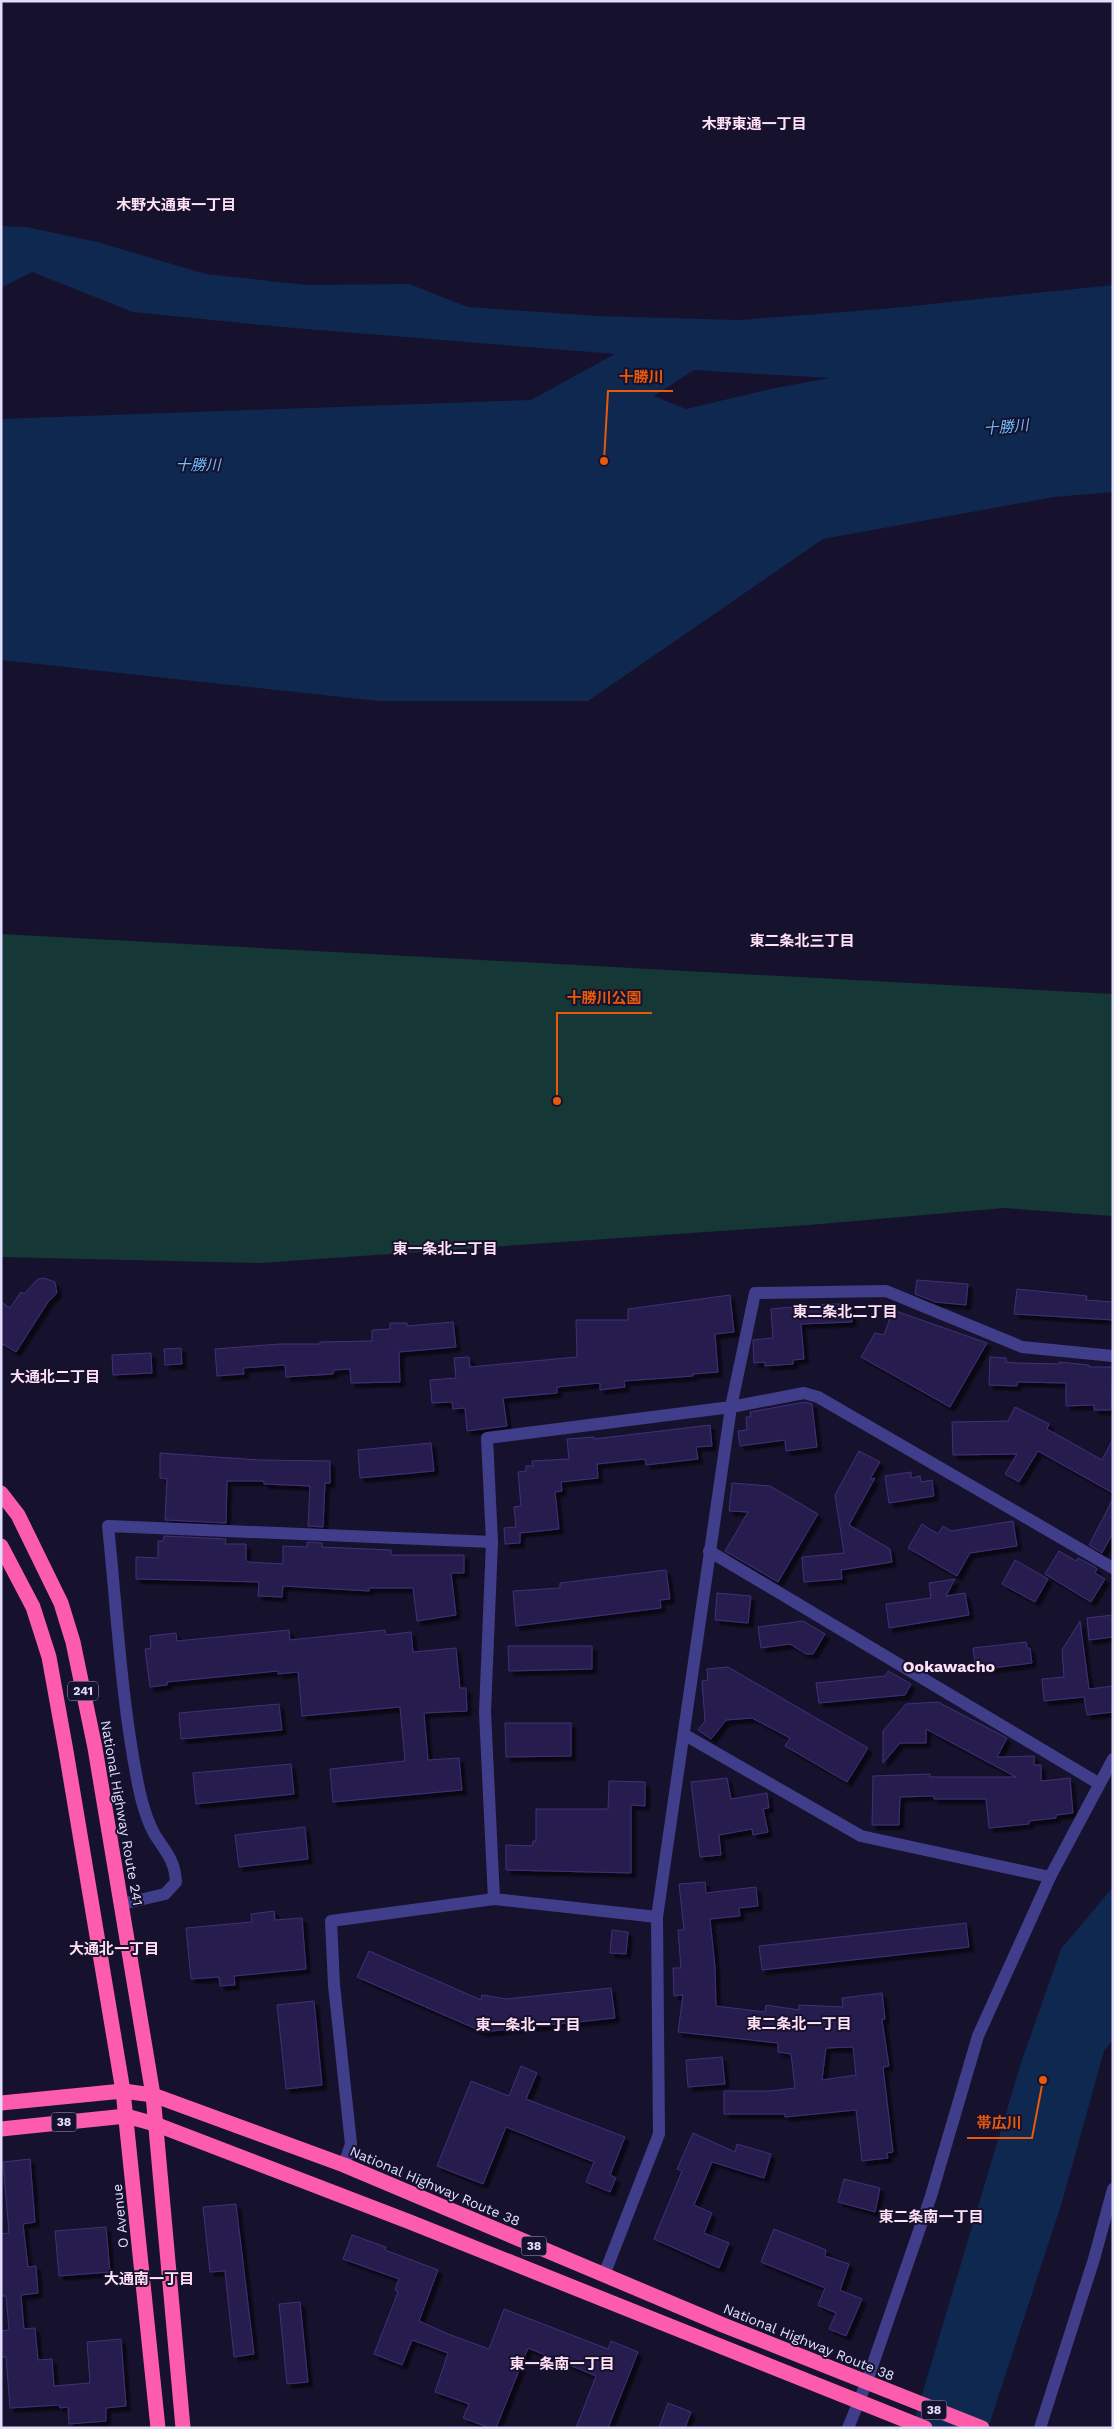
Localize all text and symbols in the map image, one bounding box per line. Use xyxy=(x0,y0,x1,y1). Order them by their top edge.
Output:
district label: 木野東通一丁目 xyxy=(701,115,807,133)
district label: 木野大通東一丁目 xyxy=(116,196,236,214)
callout: 十勝川 xyxy=(608,361,673,391)
text: 十勝川 xyxy=(618,368,664,386)
water label: 十勝川 xyxy=(983,416,1031,438)
water label: 十勝川 xyxy=(175,456,222,474)
district label: 東二条北三丁目 xyxy=(749,932,855,950)
callout: 十勝川公園 xyxy=(557,983,652,1013)
text: 十勝川公園 xyxy=(566,989,642,1007)
district label: 東一条北二丁目 xyxy=(392,1240,498,1258)
district label: 東二条北二丁目 xyxy=(792,1303,898,1321)
district label: 大通北二丁目 xyxy=(10,1368,100,1386)
district label: Ookawacho xyxy=(903,1657,996,1676)
road number: 241 xyxy=(68,1682,98,1700)
street label: National Highway Route 241 xyxy=(98,1719,146,1907)
district label: 大通北一丁目 xyxy=(69,1940,159,1958)
district label: 東二条北一丁目 xyxy=(746,2015,852,2033)
district label: 東一条北一丁目 xyxy=(475,2016,581,2034)
callout: 帯広川 xyxy=(967,2108,1032,2138)
road number: 38 xyxy=(52,2112,76,2132)
text: 帯広川 xyxy=(976,2114,1022,2132)
street label: National Highway Route 38 xyxy=(347,2143,523,2229)
street label: O Avenue xyxy=(109,2183,131,2249)
district label: 東二条南一丁目 xyxy=(878,2208,984,2226)
road number: 38 xyxy=(522,2236,546,2256)
district label: 大通南一丁目 xyxy=(104,2270,194,2288)
street label: National Highway Route 38 xyxy=(721,2300,897,2384)
district label: 東一条南一丁目 xyxy=(509,2355,615,2373)
road number: 38 xyxy=(922,2400,946,2420)

